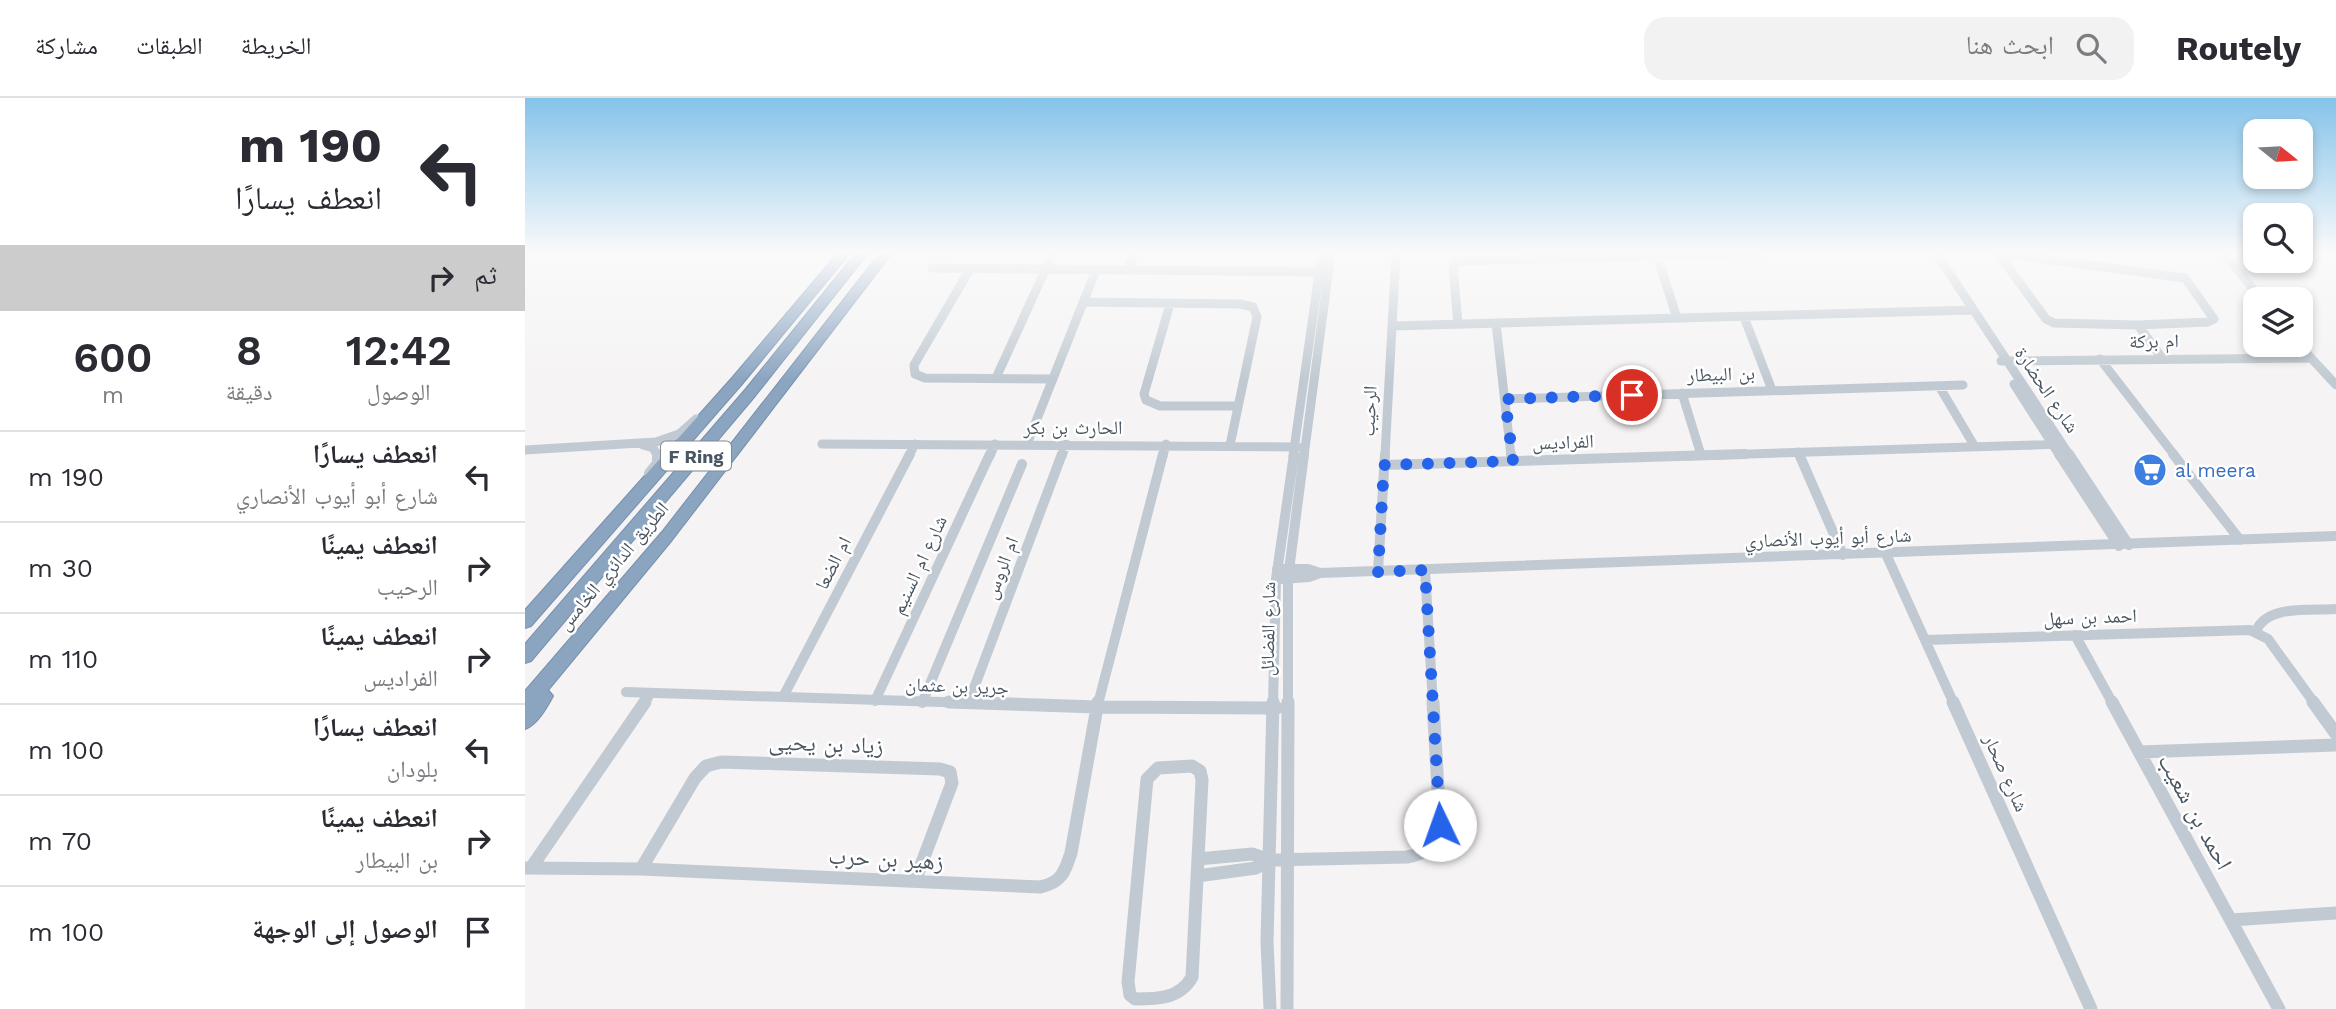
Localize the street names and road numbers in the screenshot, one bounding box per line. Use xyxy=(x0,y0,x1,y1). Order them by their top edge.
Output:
street label: ام بركة xyxy=(2129,329,2179,355)
street label: شارع الحضارة xyxy=(2010,343,2084,437)
street label: بن البيطار xyxy=(1686,361,1755,387)
street label: الرحيب xyxy=(1356,385,1382,437)
street label: الحارث بن بكر xyxy=(1023,416,1122,439)
street label: الفراديس xyxy=(1532,429,1594,455)
road number: F Ring xyxy=(661,442,731,470)
street label: الطريق الدائري الخامس xyxy=(553,497,676,637)
street label: شارع ام السنيم xyxy=(886,512,954,619)
street label: شارع أبو أيوب الأنصاري xyxy=(1744,524,1912,556)
street label: ام الضعا xyxy=(810,533,858,594)
street label: ام الروس xyxy=(979,534,1025,603)
street label: شارع الفضائل xyxy=(1256,582,1280,676)
street label: احمد بن سهل xyxy=(2043,604,2137,630)
street label: جرير بن عثمان xyxy=(905,673,1009,699)
street label: زياد بن يحيى xyxy=(768,729,884,759)
street label: شارع صحار xyxy=(1978,730,2033,815)
street label: احمد بن شعيب xyxy=(2152,750,2238,874)
street label: زهير بن حرب xyxy=(828,843,944,875)

